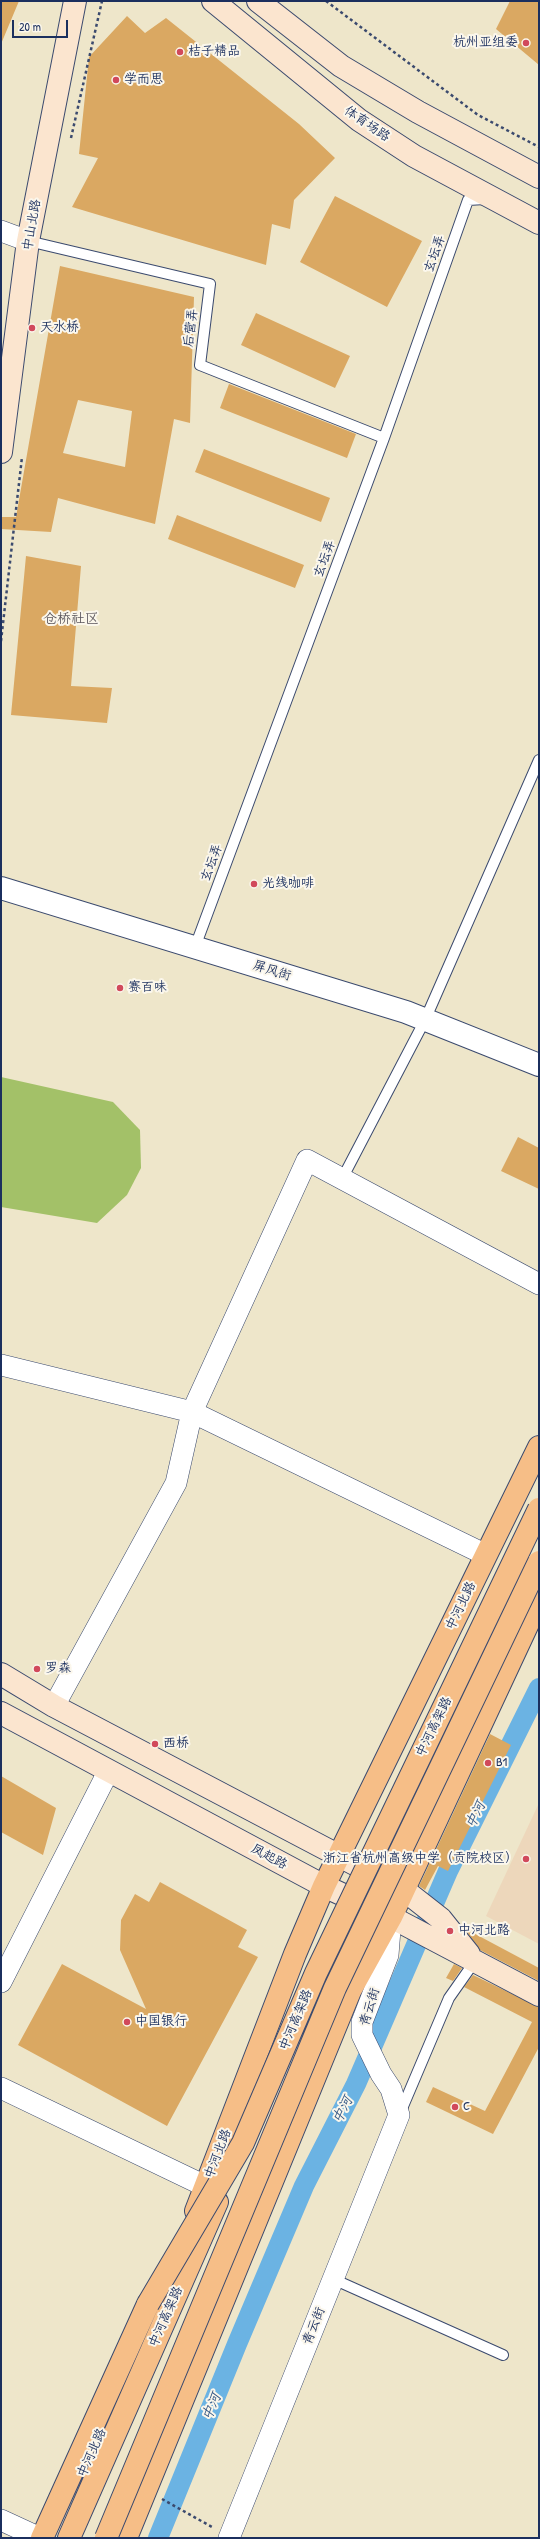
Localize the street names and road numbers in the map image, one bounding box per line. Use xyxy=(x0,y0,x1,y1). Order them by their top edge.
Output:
street label: 体育场路 xyxy=(341,103,393,145)
street label: 中山北路 xyxy=(20,198,44,252)
street label: 玄坛弄 xyxy=(421,233,449,275)
street label: 后营弄 xyxy=(181,308,201,348)
street label: 玄坛弄 xyxy=(311,538,339,580)
street label: 玄坛弄 xyxy=(198,842,226,884)
street label: 屏风街 xyxy=(251,958,293,984)
street label: 中河北路 xyxy=(443,1579,479,1633)
street label: 中河高架路 xyxy=(413,1694,455,1760)
street label: 凤起路 xyxy=(248,1841,290,1873)
street label: 青云街 xyxy=(357,1986,383,2028)
street label: 中河高架路 xyxy=(276,1987,316,2053)
street label: 中河北路 xyxy=(201,2127,235,2181)
street label: 中河高架路 xyxy=(146,2284,186,2350)
street label: 青云街 xyxy=(299,2305,329,2347)
street label: 中河北路 xyxy=(74,2426,110,2480)

